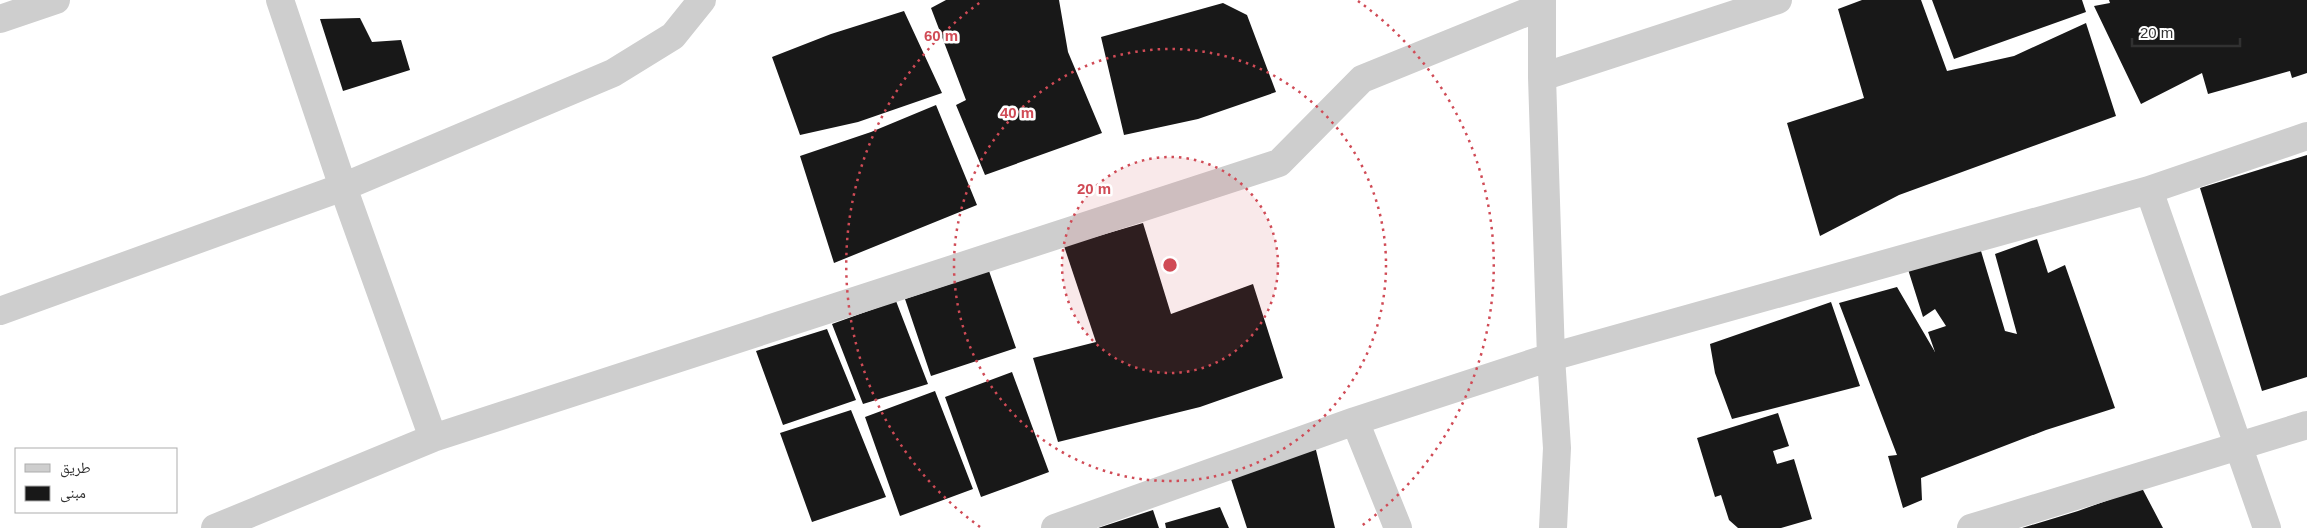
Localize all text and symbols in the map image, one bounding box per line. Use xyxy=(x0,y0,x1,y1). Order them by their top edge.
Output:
scale bar xyxy=(2132,15,2240,47)
text: 20 m xyxy=(2140,24,2173,41)
text: 60 m xyxy=(924,27,958,44)
text: 40 m xyxy=(1000,104,1034,121)
text: 20 m xyxy=(1077,180,1111,197)
centre of rings xyxy=(1161,256,1179,274)
legend xyxy=(15,448,178,513)
text: طريق xyxy=(60,459,91,478)
text: مبنى xyxy=(60,484,86,503)

